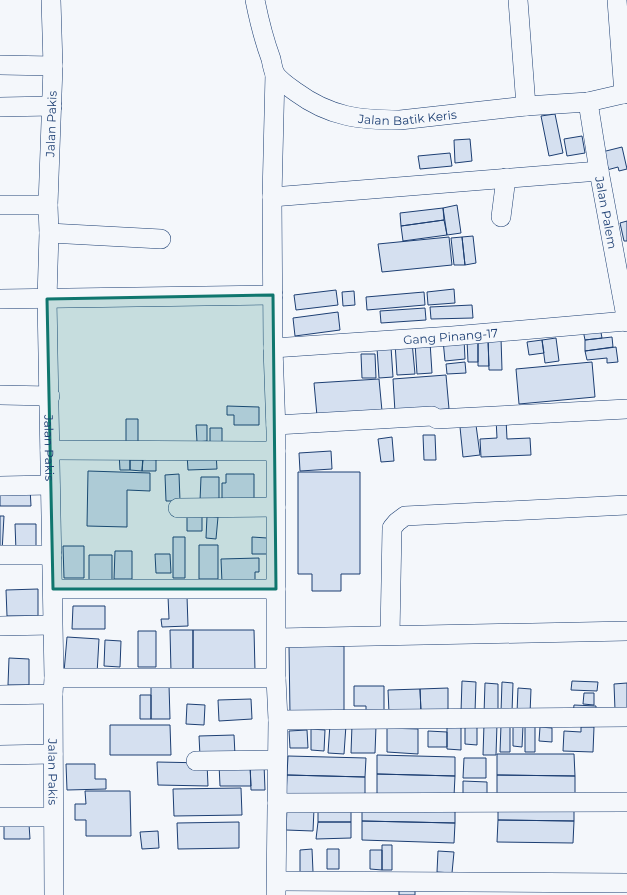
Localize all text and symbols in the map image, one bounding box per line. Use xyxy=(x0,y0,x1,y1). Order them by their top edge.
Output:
street label: Jalan Pakis xyxy=(42,90,60,158)
street label: Jalan Batik Keris xyxy=(356,106,458,128)
street label: Jalan Palem xyxy=(592,174,621,250)
street label: Gang Pinang-17 xyxy=(403,325,499,347)
street label: Jalan Pakis xyxy=(42,413,58,481)
street label: Jalan Pakis xyxy=(46,737,61,805)

